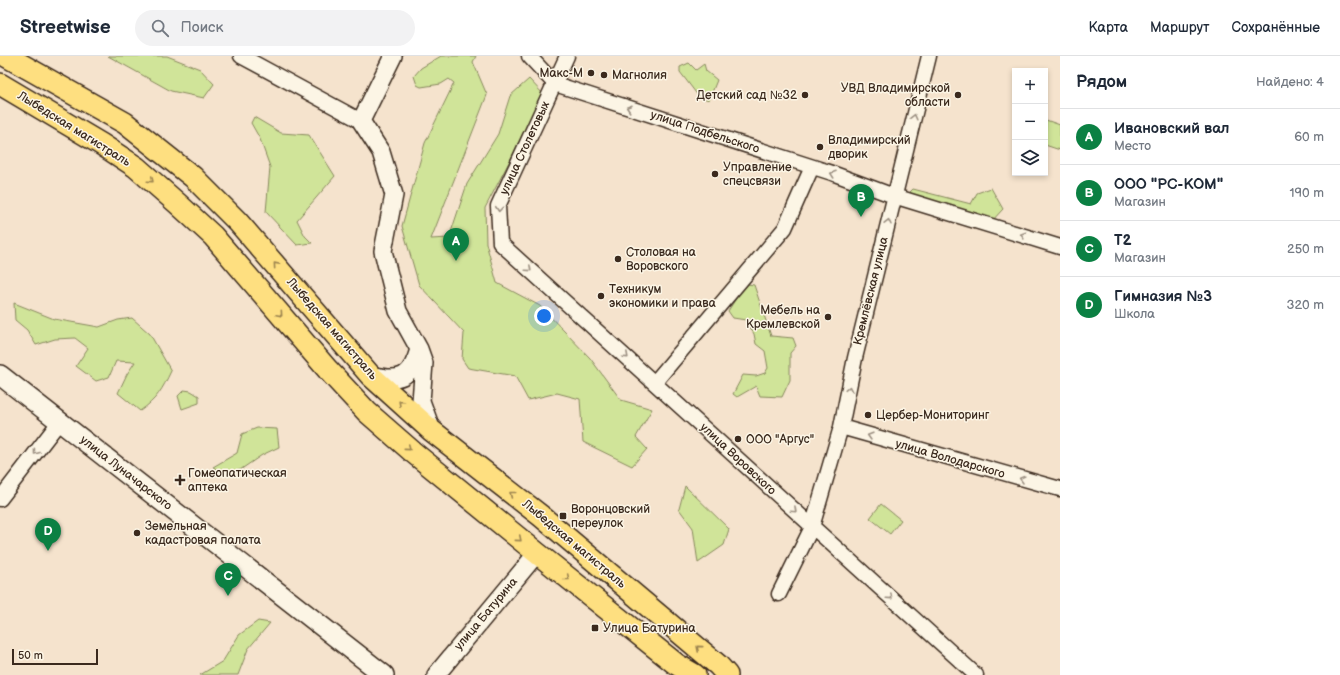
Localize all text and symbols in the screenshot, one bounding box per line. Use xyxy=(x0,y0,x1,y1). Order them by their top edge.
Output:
search box xyxy=(135,10,415,46)
text: Streetwise xyxy=(20,16,111,39)
icon: search xyxy=(149,17,171,39)
text: Поиск xyxy=(181,18,223,37)
text: Карта xyxy=(1089,19,1128,36)
text: Маршрут xyxy=(1150,19,1210,36)
text: Сохранённые xyxy=(1232,19,1320,36)
place label: Макс-М xyxy=(539,66,583,81)
marker: Макс-М xyxy=(586,68,596,78)
place label: Магнолия xyxy=(612,68,667,83)
map controls xyxy=(1012,68,1048,176)
button: + xyxy=(1012,68,1048,104)
marker: Магнолия xyxy=(599,70,609,80)
text: Рядом xyxy=(1076,72,1127,92)
text: Найдено: 4 xyxy=(1256,74,1324,90)
place label: УВД Владимирской области xyxy=(841,81,950,110)
street label: Лыбедская магистраль xyxy=(14,88,133,170)
place label: Детский сад №32 xyxy=(697,88,797,103)
marker: Детский сад №32 xyxy=(800,90,810,100)
marker: УВД Владимирской области xyxy=(953,90,963,100)
street label: улица Столетовых xyxy=(497,98,553,197)
one-way arrow xyxy=(626,104,633,113)
button: − xyxy=(1012,104,1048,140)
street label: улица Подбельского xyxy=(649,107,761,157)
one-way arrow xyxy=(909,114,917,121)
text: Ивановский вал xyxy=(1114,119,1229,138)
text: A xyxy=(1085,129,1093,145)
text: 60 m xyxy=(1294,129,1324,145)
place label: Владимирский дворик xyxy=(828,133,911,162)
text: Место xyxy=(1114,138,1151,154)
button: layers xyxy=(1012,140,1048,176)
marker: Владимирский дворик xyxy=(815,142,825,152)
place label: Управление спецсвязи xyxy=(723,160,792,189)
marker: Управление спецсвязи xyxy=(710,169,720,179)
one-way arrow xyxy=(829,170,836,178)
text: ООО "РС-КОМ" xyxy=(1114,175,1223,194)
one-way arrow xyxy=(146,176,153,183)
pin: B xyxy=(848,184,874,217)
text: B xyxy=(1084,185,1094,201)
text: 190 m xyxy=(1290,185,1324,201)
text: Магазин xyxy=(1114,194,1166,210)
one-way arrow xyxy=(495,205,504,212)
one-way arrow xyxy=(883,219,892,226)
pin: A xyxy=(443,228,469,261)
one-way arrow xyxy=(1019,231,1026,240)
text: T2 xyxy=(1114,231,1132,250)
street label: Кремлёвская улица xyxy=(850,235,892,347)
text: C xyxy=(1084,241,1094,257)
text: 250 m xyxy=(1287,241,1324,257)
place label: Столовая на Воровского xyxy=(626,245,696,274)
text: Магазин xyxy=(1114,250,1166,266)
marker: Столовая на Воровского xyxy=(613,254,623,264)
one-way arrow xyxy=(273,263,280,270)
one-way arrow xyxy=(525,264,532,271)
street label: Лыбедская магистраль xyxy=(283,274,380,383)
place label: Техникум экономики и права xyxy=(609,282,716,311)
text: Гимназия №3 xyxy=(1114,287,1212,306)
marker: Техникум экономики и права xyxy=(596,291,606,301)
text: D xyxy=(1084,297,1094,313)
text: 320 m xyxy=(1286,297,1324,313)
place label: Мебель на Кремлевской xyxy=(746,303,820,332)
your location xyxy=(534,306,554,326)
text: Школа xyxy=(1114,306,1155,322)
one-way arrow xyxy=(275,309,282,316)
marker: Мебель на Кремлевской xyxy=(823,312,833,322)
one-way arrow xyxy=(621,351,629,359)
one-way arrow xyxy=(844,386,852,392)
one-way arrow xyxy=(398,400,406,407)
place label: Цербер-Мониторинг xyxy=(876,408,990,423)
marker: Цербер-Мониторинг xyxy=(863,410,873,420)
street label: улица Воровского xyxy=(697,420,779,498)
street label: улица Луначарского xyxy=(77,432,175,514)
place label: ООО "Аргус" xyxy=(746,432,814,447)
one-way arrow xyxy=(867,432,874,441)
marker: ООО "Аргус" xyxy=(733,434,743,444)
street label: улица Володарского xyxy=(894,436,1006,482)
one-way arrow xyxy=(403,443,411,450)
one-way arrow xyxy=(34,447,41,454)
place label: Гомеопатическая аптека xyxy=(188,466,287,495)
marker: Гомеопатическая аптека xyxy=(175,475,185,485)
one-way arrow xyxy=(1019,475,1026,484)
one-way arrow xyxy=(510,491,517,498)
street label: Лыбедская магистраль xyxy=(518,496,629,592)
place label: Воронцовский переулок xyxy=(571,502,650,531)
one-way arrow xyxy=(789,505,797,512)
marker: Воронцовский переулок xyxy=(558,511,568,521)
pin: D xyxy=(35,518,61,551)
place label: Земельная кадастровая палата xyxy=(145,519,261,548)
marker: Земельная кадастровая палата xyxy=(132,528,142,538)
one-way arrow xyxy=(515,535,522,542)
pin: C xyxy=(215,563,241,596)
one-way arrow xyxy=(562,573,570,580)
street label: улица Батурина xyxy=(451,575,521,653)
one-way arrow xyxy=(885,593,893,600)
place label: Улица Батурина xyxy=(603,621,696,636)
marker: Улица Батурина xyxy=(590,623,600,633)
one-way arrow xyxy=(696,646,703,653)
scale bar xyxy=(12,647,98,666)
text: 50 m xyxy=(18,649,43,662)

